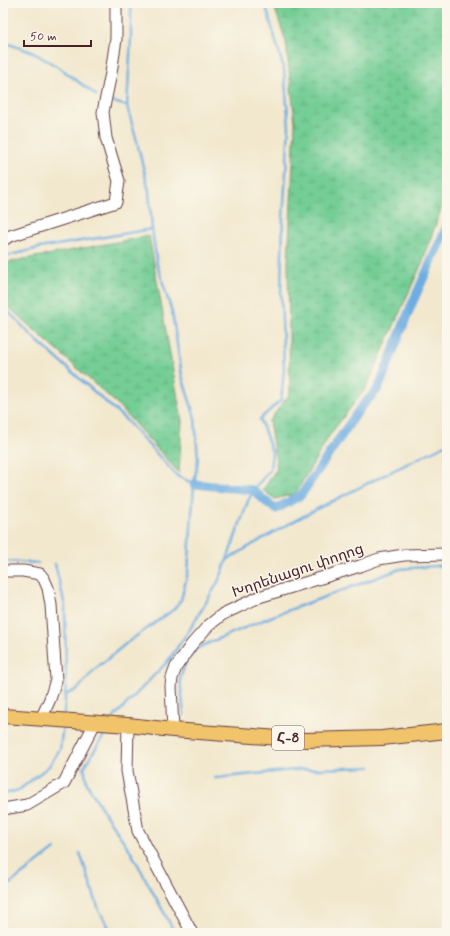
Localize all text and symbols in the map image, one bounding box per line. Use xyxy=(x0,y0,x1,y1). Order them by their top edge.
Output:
scale bar xyxy=(24,22,91,48)
text: 50 m xyxy=(30,29,57,45)
street label: Խորենացու փողոց xyxy=(229,539,367,603)
road number: Հ-8 xyxy=(272,726,304,750)

